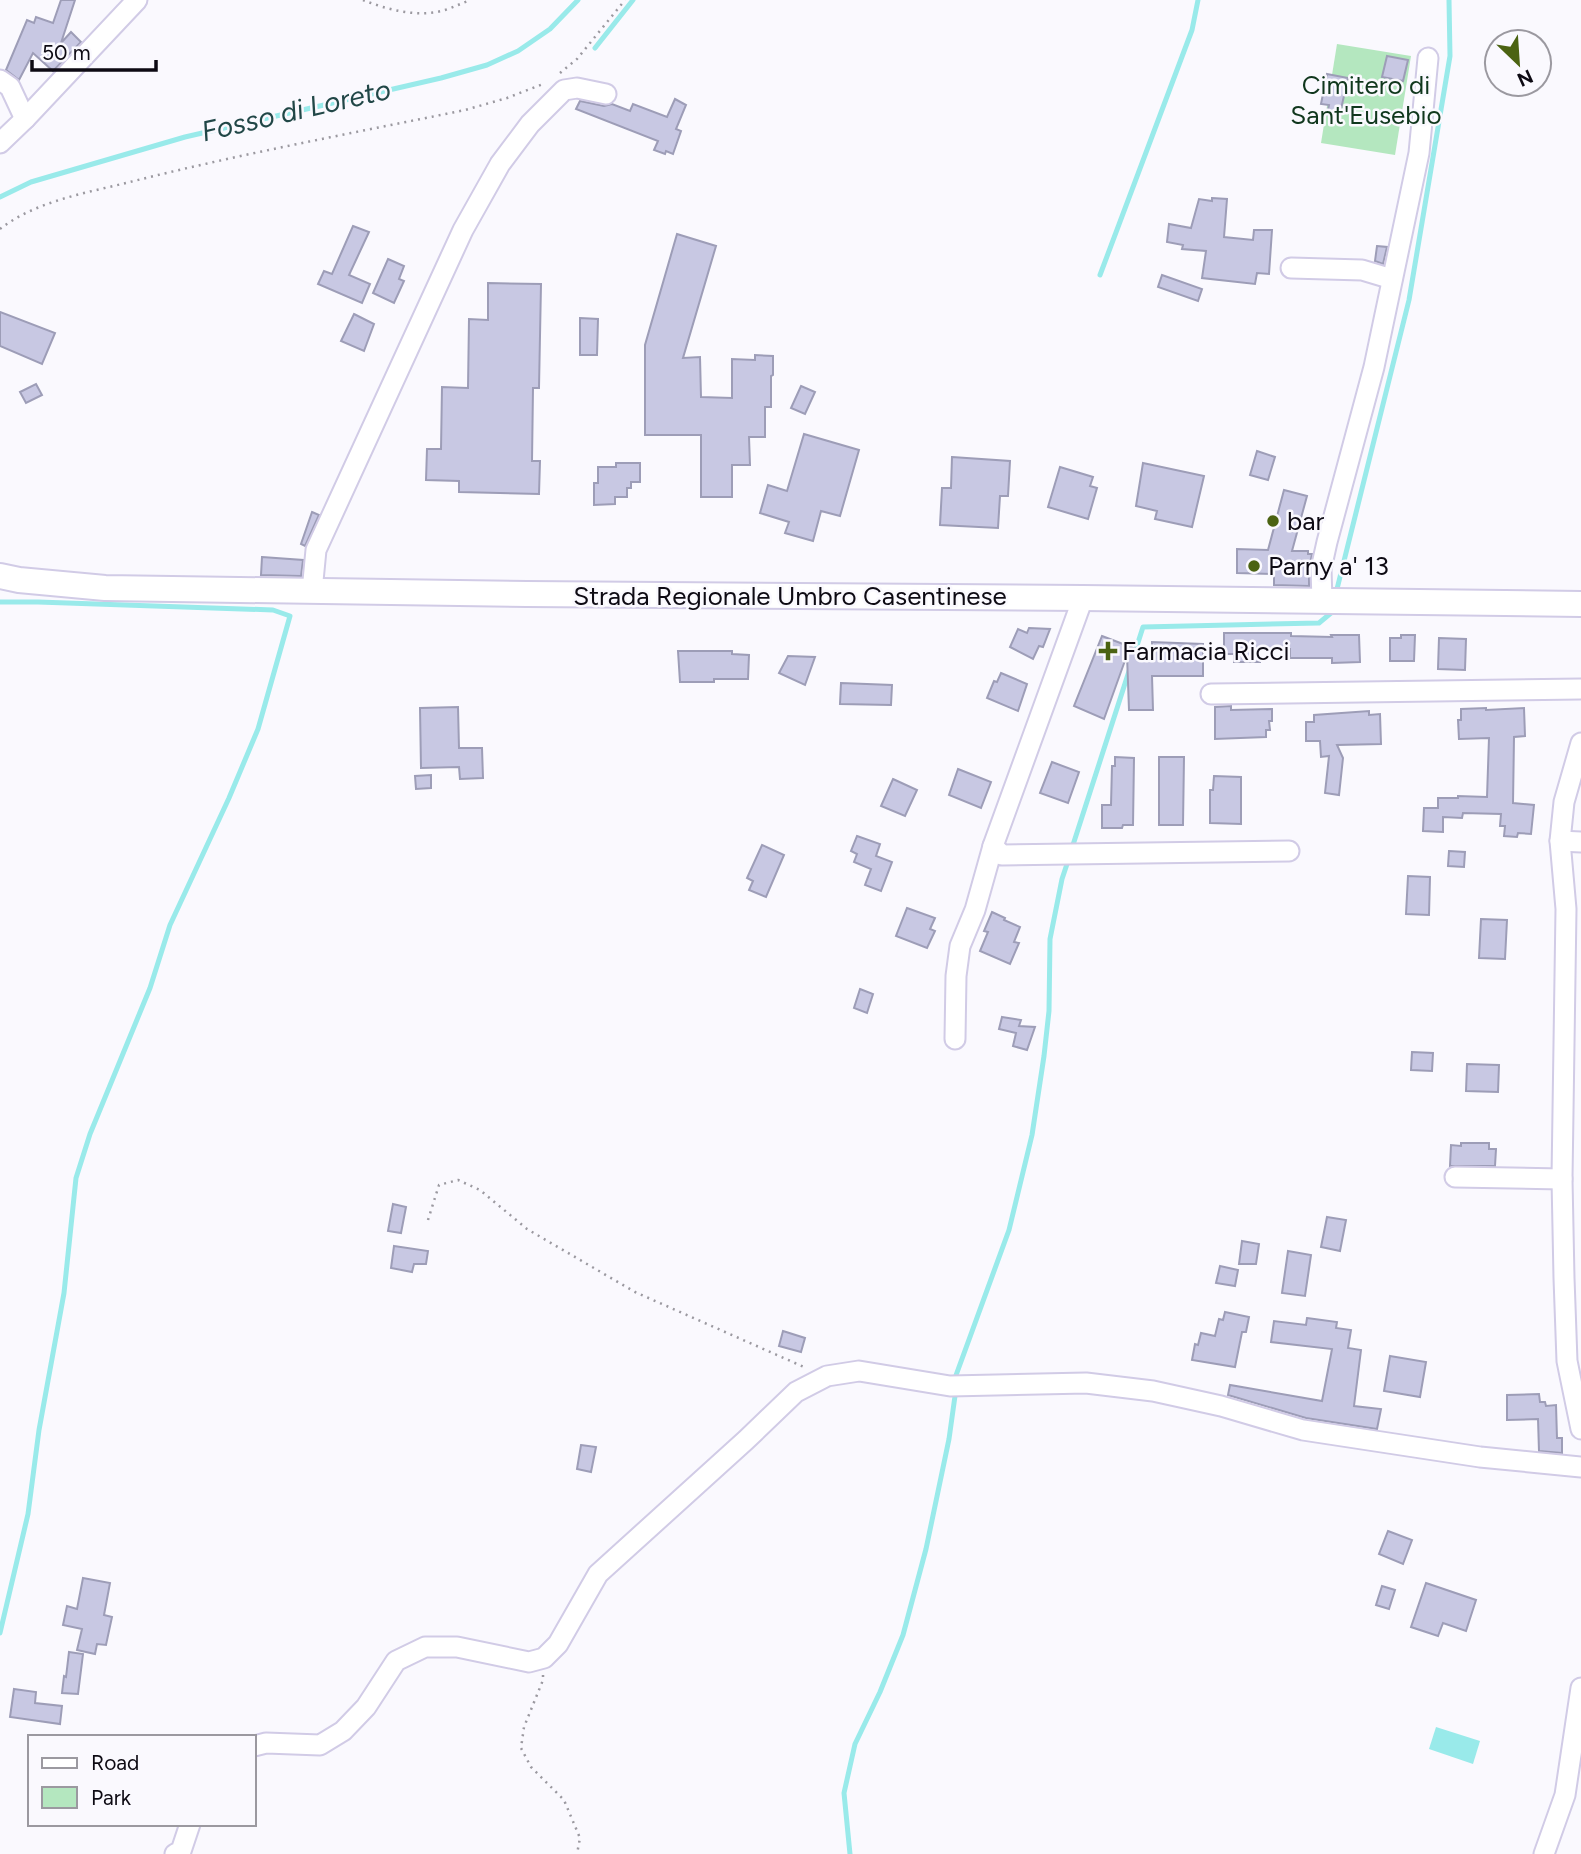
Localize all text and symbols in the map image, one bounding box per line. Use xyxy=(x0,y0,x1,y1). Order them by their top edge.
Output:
scale bar xyxy=(32,28,156,72)
north arrow xyxy=(1483,28,1553,98)
text: 50 m xyxy=(42,40,91,65)
text: N xyxy=(1513,64,1536,91)
park label: Cimitero di Sant'Eusebio xyxy=(1290,69,1442,131)
water label: Fosso di Loreto xyxy=(198,72,394,148)
place label: bar xyxy=(1287,505,1324,537)
marker: bar xyxy=(1265,513,1281,529)
place label: Parny a' 13 xyxy=(1268,550,1389,582)
marker: Parny a' 13 xyxy=(1246,558,1262,574)
street label: Strada Regionale Umbro Casentinese xyxy=(573,580,1007,612)
place label: Farmacia Ricci xyxy=(1122,635,1290,667)
marker: Farmacia Ricci xyxy=(1100,643,1116,659)
legend xyxy=(28,1735,256,1826)
text: Road xyxy=(91,1750,139,1775)
text: Park xyxy=(91,1785,132,1810)

